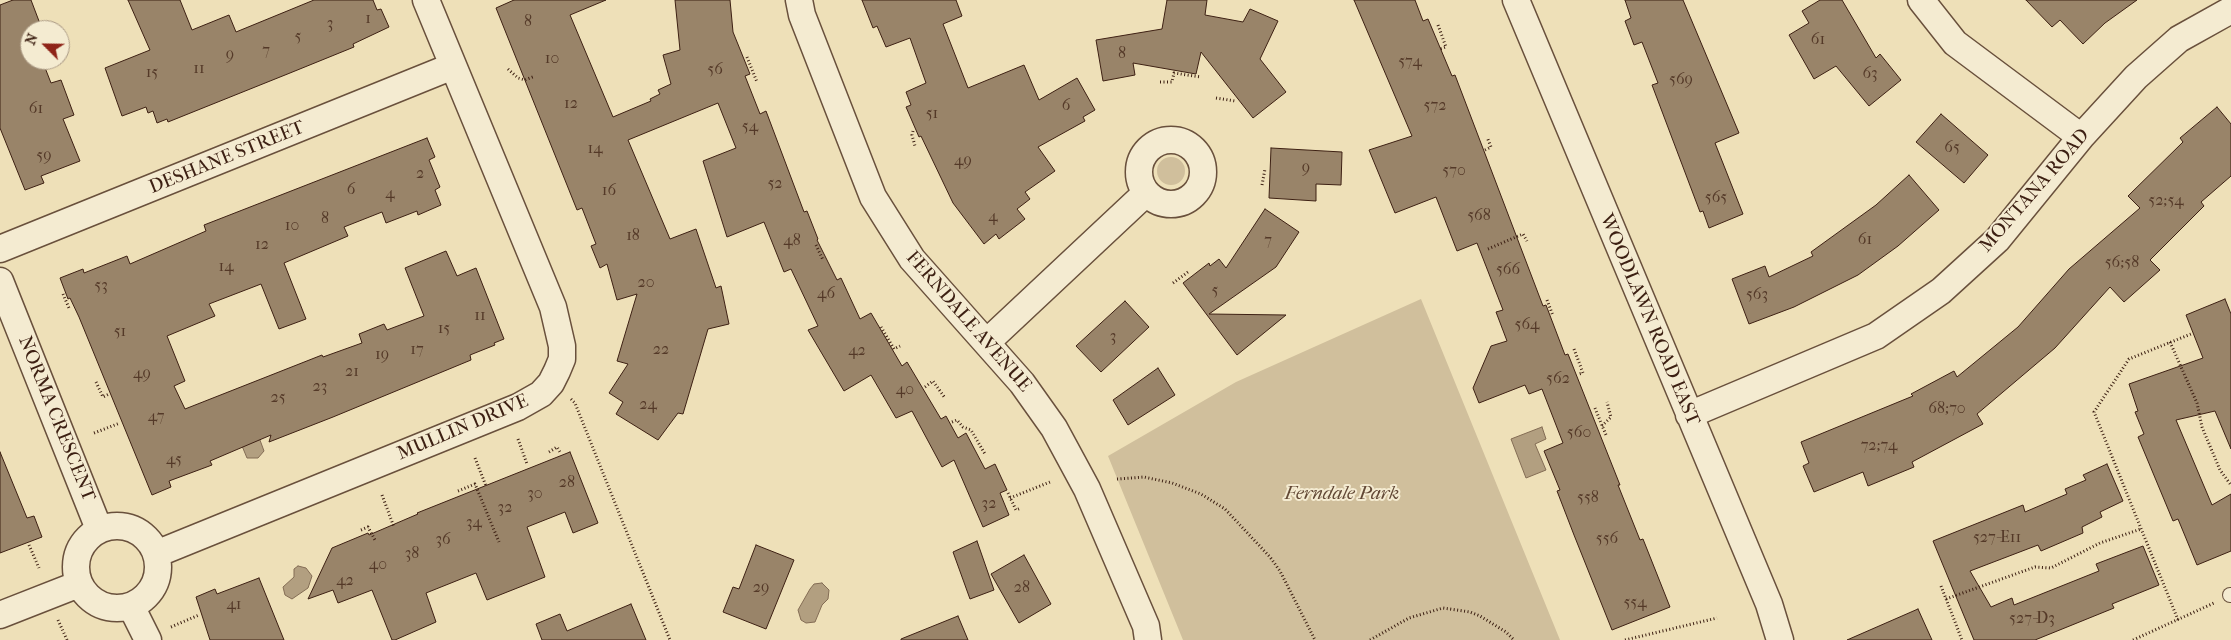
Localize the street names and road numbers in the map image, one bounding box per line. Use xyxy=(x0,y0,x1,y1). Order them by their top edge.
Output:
street label: DESHANE STREET xyxy=(146,116,308,200)
street label: MONTANA ROAD xyxy=(1975,125,2095,257)
street label: WOODLAWN ROAD EAST xyxy=(1594,211,1704,429)
street label: FERNDALE AVENUE xyxy=(901,247,1035,397)
street label: NORMA CRESCENT xyxy=(12,333,100,505)
street label: MULLIN DRIVE xyxy=(394,390,532,466)

